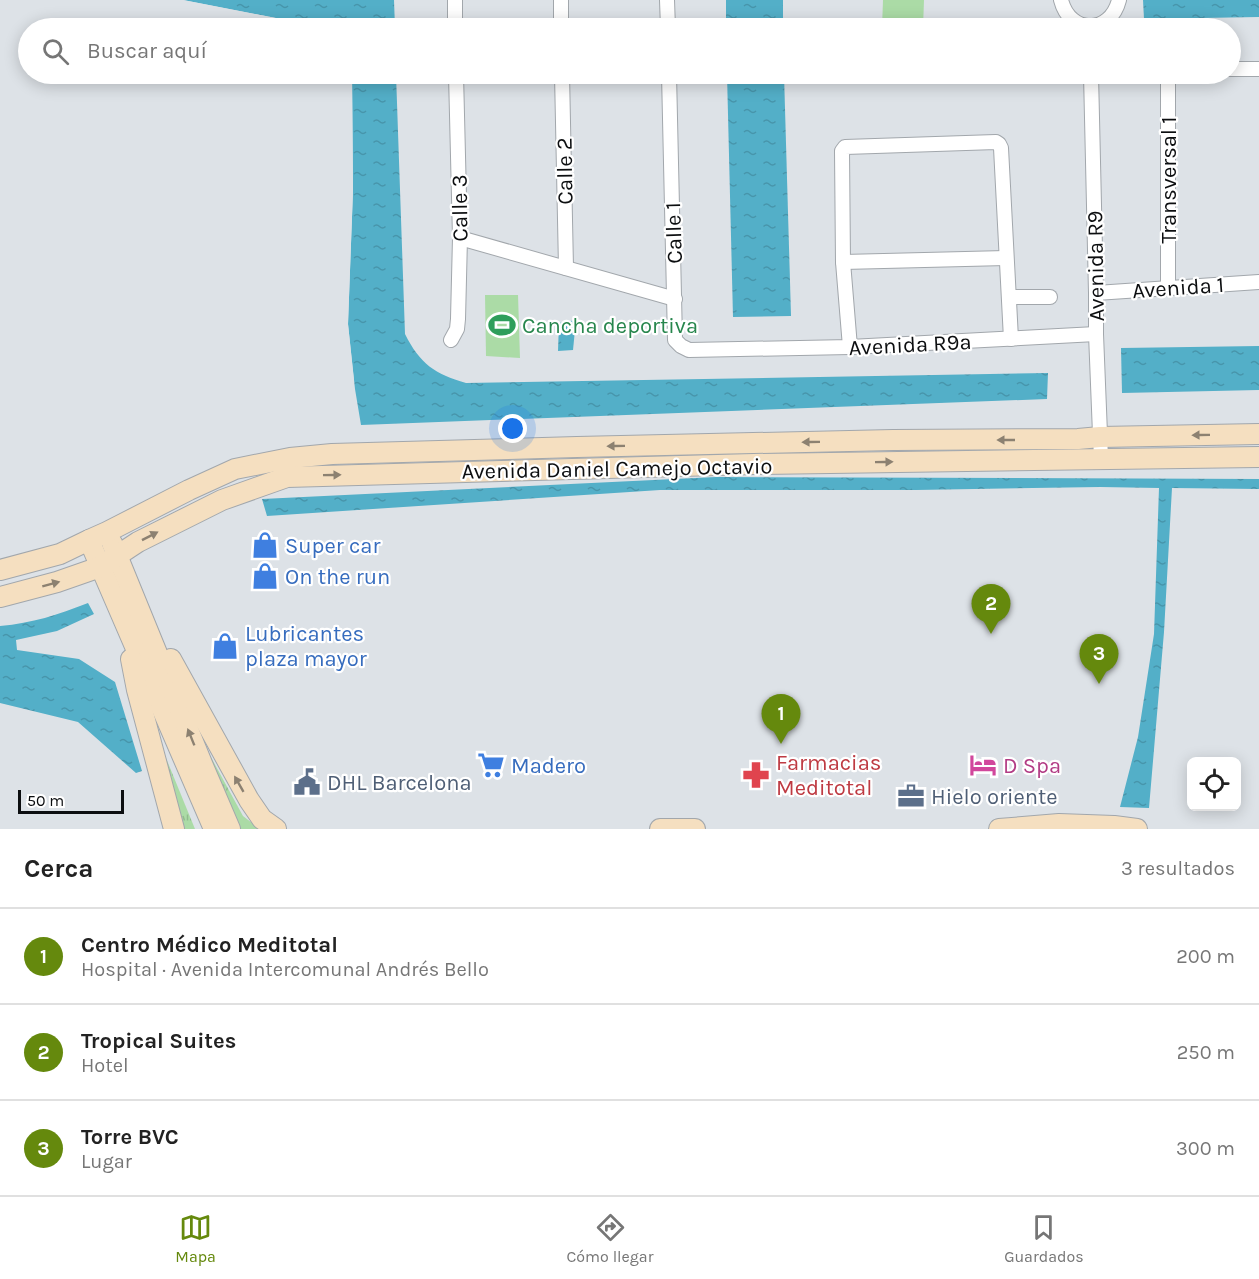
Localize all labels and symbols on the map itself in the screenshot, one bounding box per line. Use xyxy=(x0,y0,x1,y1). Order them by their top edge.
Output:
street label: Transversal 1 xyxy=(1156,117,1182,243)
street label: Calle 2 xyxy=(551,137,579,205)
street label: Calle 3 xyxy=(446,174,474,242)
street label: Calle 1 xyxy=(660,202,688,264)
street label: Avenida R9 xyxy=(1082,210,1110,322)
street label: Avenida 1 xyxy=(1131,272,1225,304)
sports icon: Cancha deportiva xyxy=(487,310,517,340)
place label: Cancha deportiva xyxy=(522,313,698,339)
street label: Avenida R9a xyxy=(848,329,972,361)
your location xyxy=(498,414,527,443)
one-way arrow xyxy=(1191,430,1210,440)
one-way arrow xyxy=(996,435,1015,445)
one-way arrow xyxy=(801,437,820,447)
one-way arrow xyxy=(606,441,625,451)
street label: Avenida Daniel Camejo Octavio xyxy=(461,453,773,485)
one-way arrow xyxy=(875,457,894,467)
one-way arrow xyxy=(323,471,342,480)
shop icon: Super car xyxy=(250,530,280,560)
one-way arrow xyxy=(142,531,159,541)
place label: Super car xyxy=(285,533,380,559)
shop icon: On the run xyxy=(250,561,280,591)
place label: On the run xyxy=(285,564,390,590)
one-way arrow xyxy=(42,578,60,588)
pin: 2 xyxy=(972,584,1010,634)
place label: Lubricantes plaza mayor xyxy=(245,621,367,672)
shop icon: Lubricantes plaza mayor xyxy=(210,631,240,661)
pin: 3 xyxy=(1080,634,1118,684)
pin: 1 xyxy=(762,694,800,744)
one-way arrow xyxy=(186,727,196,745)
supermarket icon: Madero xyxy=(476,750,506,780)
place label: Farmacias Meditotal xyxy=(776,750,881,801)
hotel icon: D Spa xyxy=(968,750,998,780)
place label: Madero xyxy=(511,753,586,779)
place label: D Spa xyxy=(1003,753,1061,779)
pharmacy icon: Farmacias Meditotal xyxy=(741,760,771,790)
public building icon: DHL Barcelona xyxy=(292,767,322,797)
place label: DHL Barcelona xyxy=(327,770,472,796)
one-way arrow xyxy=(234,776,245,792)
office icon: Hielo oriente xyxy=(896,781,926,811)
place label: Hielo oriente xyxy=(931,784,1058,810)
scale bar xyxy=(18,787,124,814)

